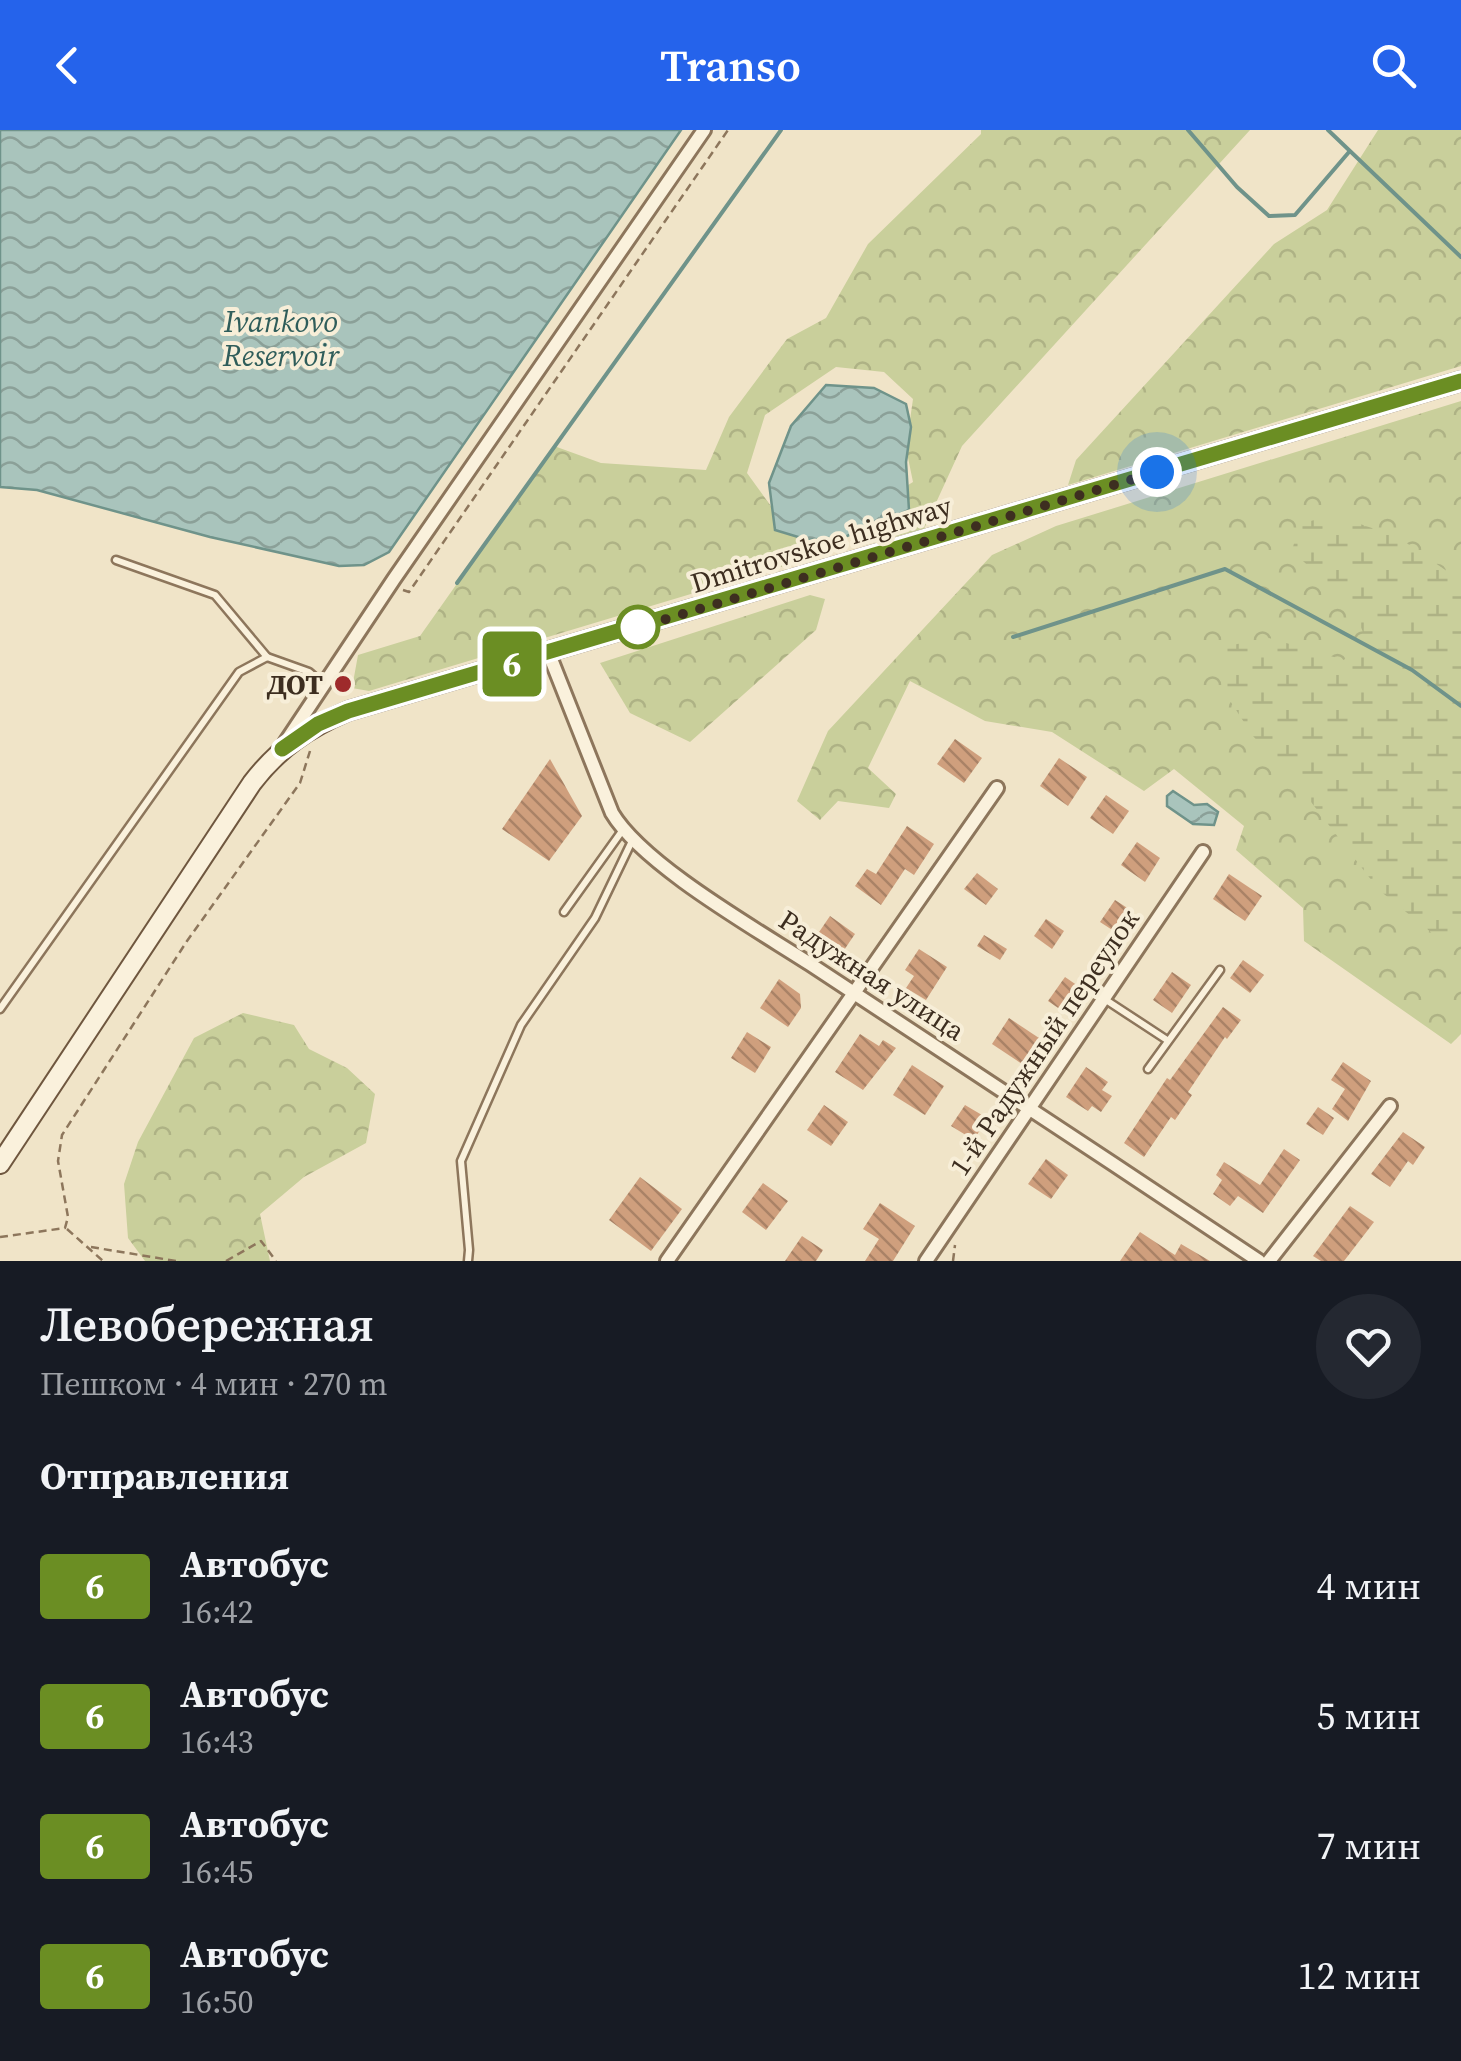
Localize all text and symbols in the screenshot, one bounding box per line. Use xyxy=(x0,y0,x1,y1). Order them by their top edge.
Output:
text: Transo xyxy=(660,34,801,96)
icon: back xyxy=(40,38,95,93)
icon: search xyxy=(1366,38,1421,93)
water label: Ivankovo Reservoir xyxy=(222,301,340,376)
your location xyxy=(1132,447,1182,497)
street label: Dmitrovskoe highway xyxy=(686,486,957,602)
unlabelled marker xyxy=(617,606,659,648)
line badge: 6 xyxy=(480,632,544,696)
text: 6 xyxy=(503,640,521,688)
place label: ДОТ xyxy=(267,665,323,703)
marker: ДОТ xyxy=(332,673,354,695)
street label: Радужная улица xyxy=(772,901,973,1050)
street label: 1-й Радужный переулок xyxy=(940,901,1148,1183)
text: Левобережная xyxy=(40,1291,374,1357)
button: heart xyxy=(1316,1294,1421,1399)
text: Пешком · 4 мин · 270 m xyxy=(40,1362,388,1406)
text: Отправления xyxy=(40,1450,289,1502)
text: Автобус xyxy=(180,1538,329,1590)
text: 4 мин xyxy=(1316,1560,1421,1612)
text: 6 xyxy=(86,1562,104,1610)
text: 16:42 xyxy=(180,1590,254,1634)
text: Автобус xyxy=(180,1668,329,1720)
text: 5 мин xyxy=(1316,1690,1421,1742)
text: 6 xyxy=(86,1692,104,1740)
text: 16:43 xyxy=(180,1720,254,1764)
text: Автобус xyxy=(180,1798,329,1850)
text: 7 мин xyxy=(1316,1820,1421,1872)
text: 6 xyxy=(86,1822,104,1870)
text: 16:45 xyxy=(180,1850,254,1894)
text: Автобус xyxy=(180,1928,329,1980)
text: 12 мин xyxy=(1297,1950,1421,2002)
text: 6 xyxy=(86,1952,104,2000)
text: 16:50 xyxy=(180,1980,254,2024)

